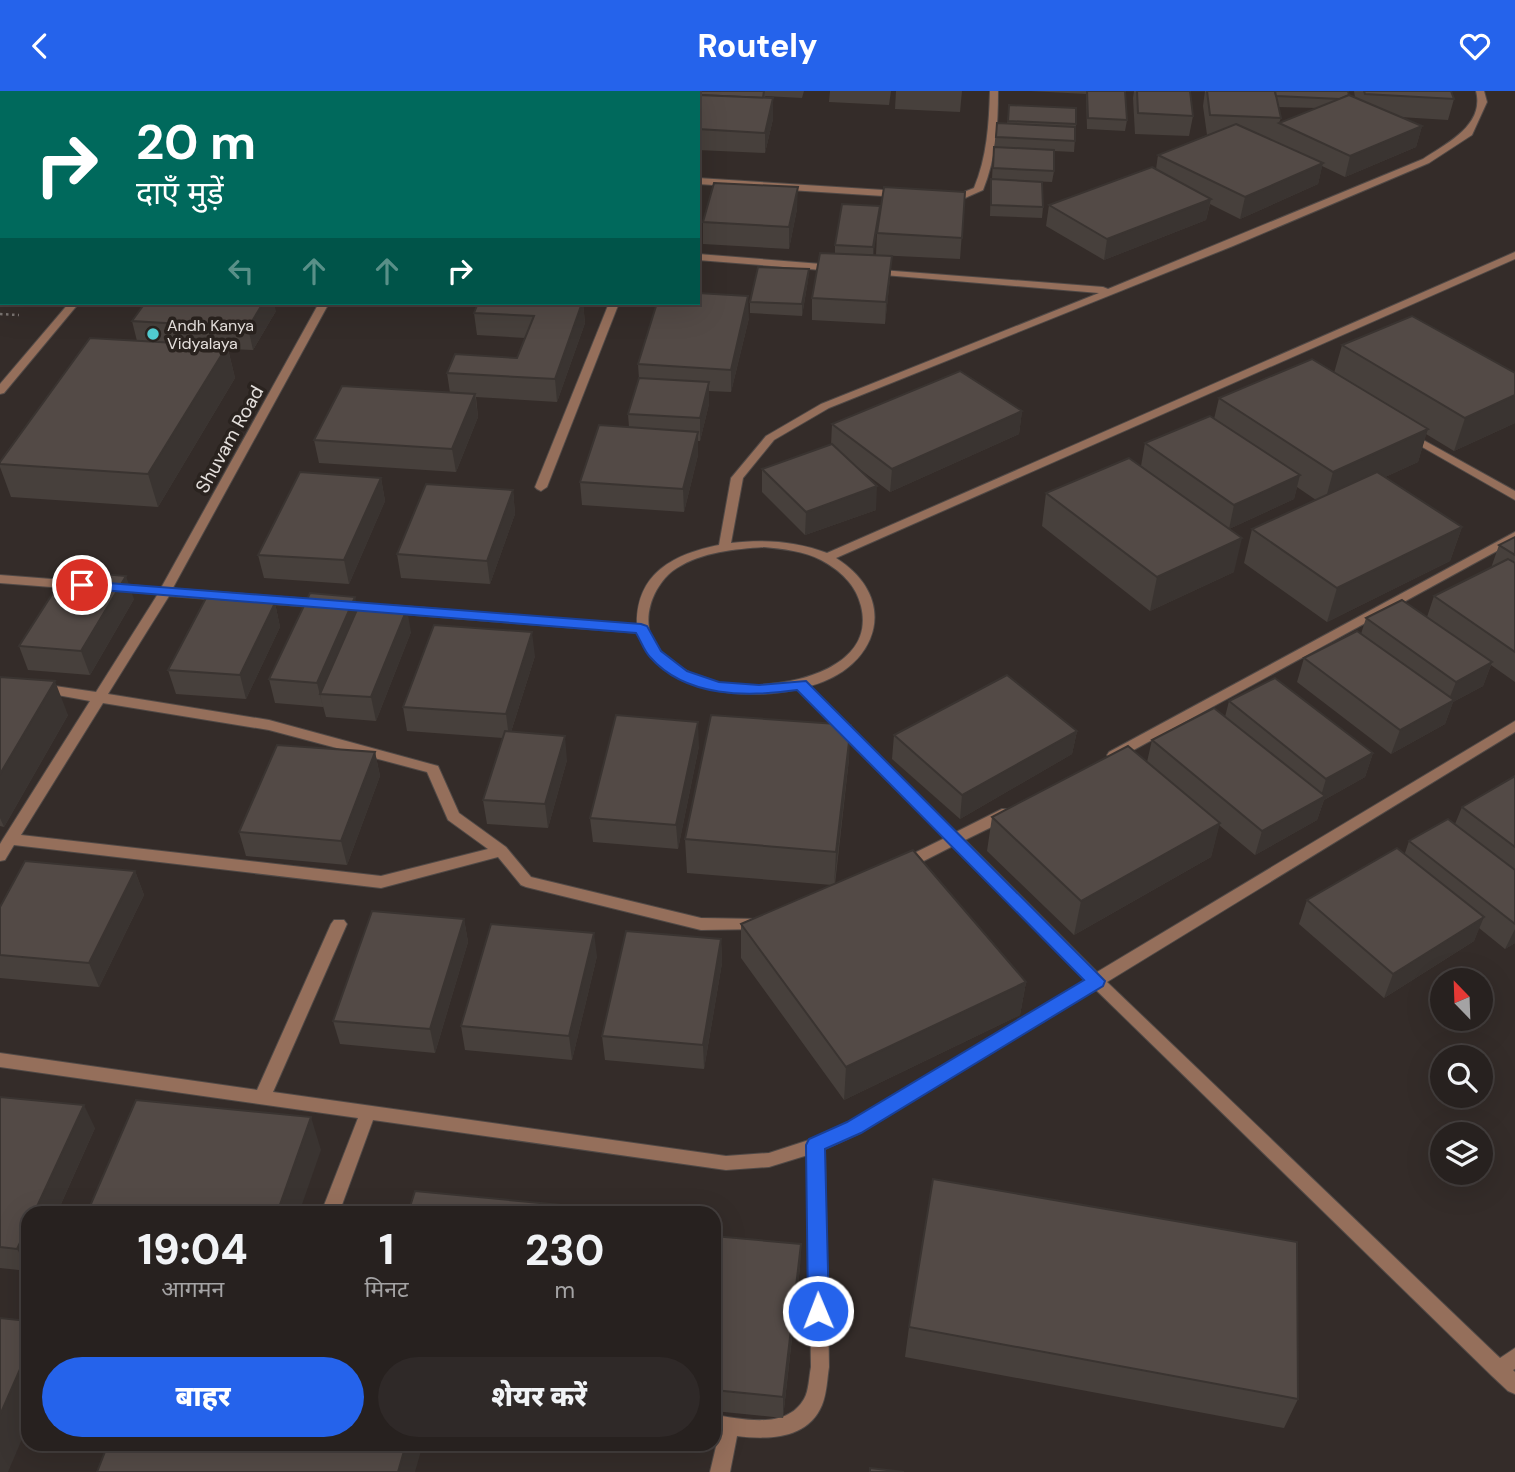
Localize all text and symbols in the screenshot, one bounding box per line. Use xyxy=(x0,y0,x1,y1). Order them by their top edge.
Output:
text: Routely xyxy=(698,25,817,67)
icon: back xyxy=(21,27,59,65)
icon: heart xyxy=(1456,27,1494,65)
text: 20 m xyxy=(136,110,256,174)
icon: right xyxy=(21,119,112,210)
text: दाएँ मुड़ें xyxy=(136,172,224,214)
icon: left xyxy=(222,252,260,290)
icon: ahead xyxy=(295,252,333,290)
icon: ahead xyxy=(368,252,406,290)
icon: right xyxy=(441,252,479,290)
place label: Andh Kanya Vidyalaya xyxy=(167,315,254,354)
marker: Andh Kanya Vidyalaya xyxy=(145,326,161,342)
street label: Shuvam Road xyxy=(190,381,269,497)
pin xyxy=(52,555,112,615)
icon: arrive xyxy=(63,566,101,604)
north arrow xyxy=(1430,968,1493,1031)
map controls xyxy=(1430,968,1493,1185)
button: search xyxy=(1430,1045,1493,1108)
button: layers xyxy=(1430,1122,1493,1185)
text: 19:04 xyxy=(138,1222,248,1277)
text: 1 xyxy=(379,1222,394,1277)
text: 230 xyxy=(525,1223,604,1278)
text: आगमन xyxy=(161,1274,224,1304)
text: मिनट xyxy=(364,1274,409,1304)
position arrow xyxy=(781,1274,855,1348)
text: m xyxy=(554,1275,575,1305)
button: बाहर xyxy=(42,1357,364,1437)
button: शेयर करें xyxy=(378,1357,700,1437)

